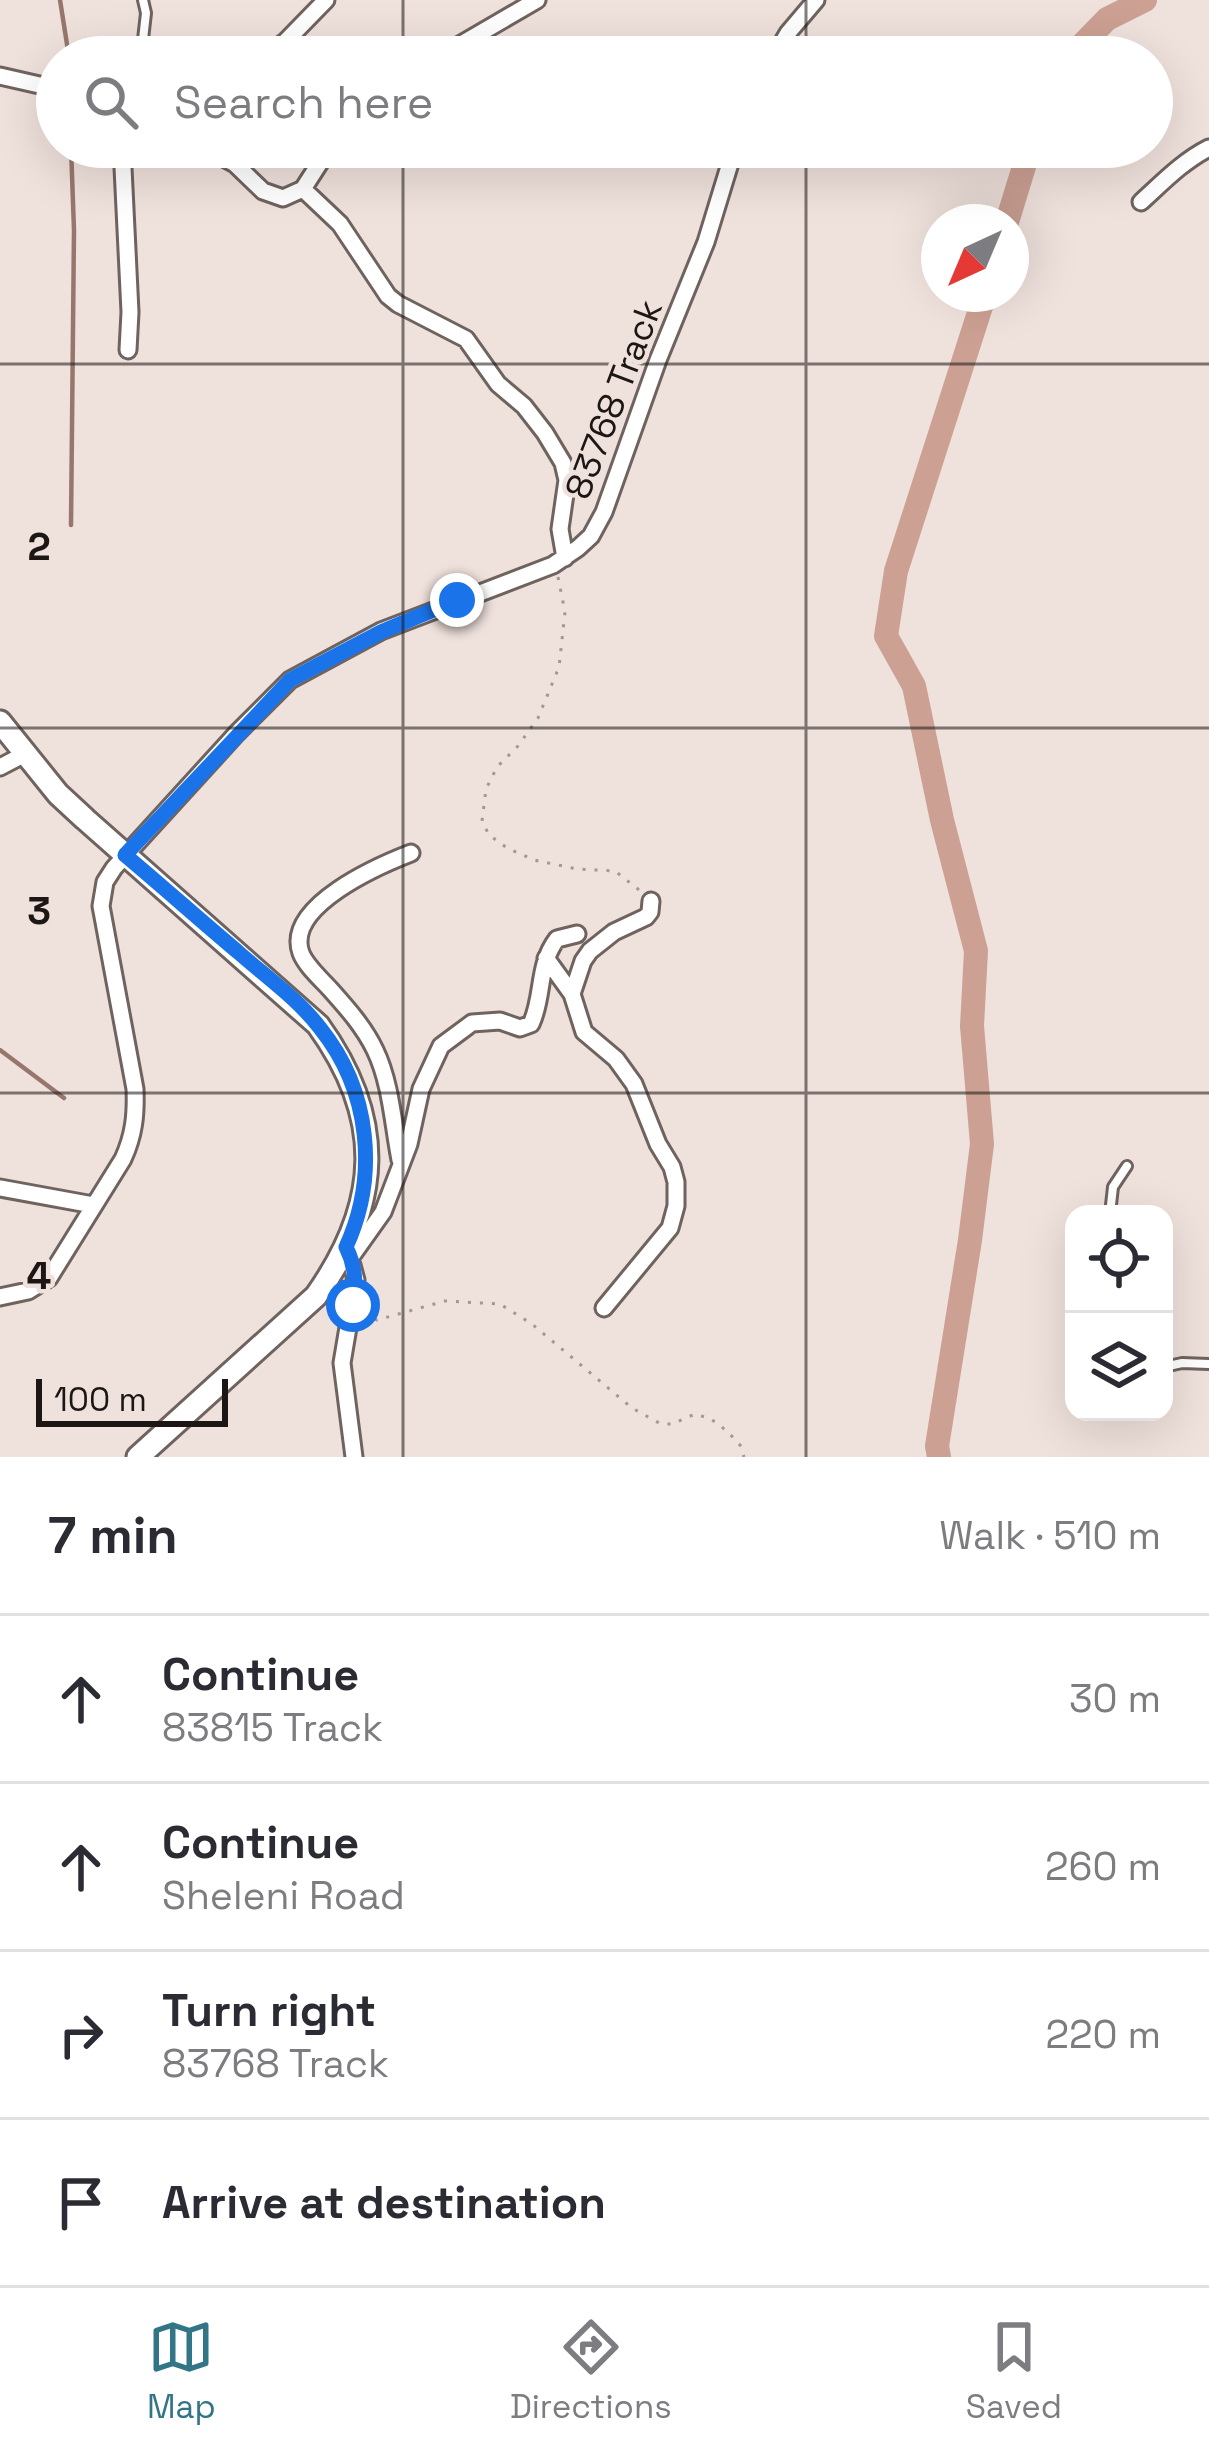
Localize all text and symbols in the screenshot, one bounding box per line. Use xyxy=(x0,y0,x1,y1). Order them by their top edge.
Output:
search box xyxy=(36,36,1173,168)
icon: search xyxy=(78,69,144,135)
text: Search here xyxy=(174,74,433,131)
north arrow xyxy=(921,204,1029,312)
street label: 83768 Track xyxy=(555,293,673,505)
text: 2 xyxy=(27,522,51,571)
route end xyxy=(430,573,484,627)
text: 3 xyxy=(27,886,51,935)
map controls xyxy=(1065,1205,1173,1421)
button: locate xyxy=(1065,1205,1173,1313)
text: 4 xyxy=(27,1251,51,1300)
route start xyxy=(326,1278,380,1332)
button: layers xyxy=(1065,1313,1173,1421)
scale bar xyxy=(36,1373,228,1426)
text: 100 m xyxy=(54,1379,147,1421)
text: 7 min xyxy=(48,1503,178,1568)
text: Walk · 510 m xyxy=(939,1511,1161,1560)
text: Continue xyxy=(162,1646,359,1703)
icon: ahead xyxy=(48,1666,114,1732)
text: 30 m xyxy=(1069,1674,1161,1723)
text: 83815 Track xyxy=(162,1703,383,1752)
text: Continue xyxy=(162,1814,359,1871)
icon: ahead xyxy=(48,1834,114,1900)
text: 260 m xyxy=(1045,1842,1161,1891)
text: Sheleni Road xyxy=(162,1871,405,1920)
text: Turn right xyxy=(162,1982,376,2039)
icon: right xyxy=(48,2002,114,2068)
text: 220 m xyxy=(1045,2010,1161,2059)
text: 83768 Track xyxy=(162,2039,389,2088)
icon: arrive xyxy=(48,2170,114,2236)
text: Arrive at destination xyxy=(162,2174,606,2231)
tab: Map xyxy=(147,2314,216,2428)
tab: Directions xyxy=(510,2314,672,2428)
tab: Saved xyxy=(966,2314,1062,2428)

